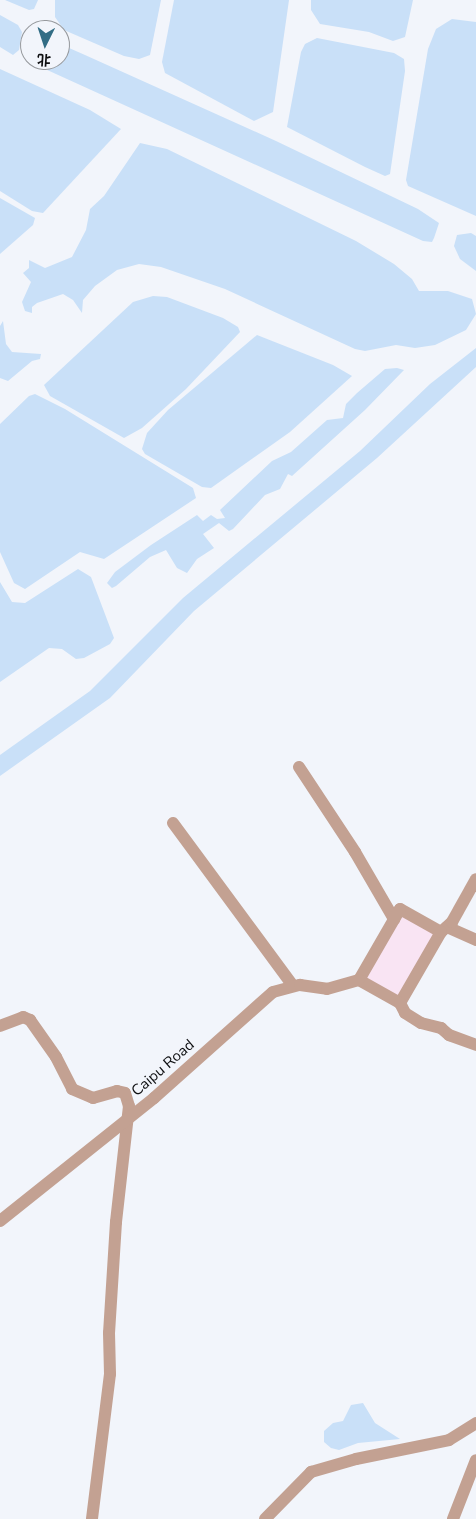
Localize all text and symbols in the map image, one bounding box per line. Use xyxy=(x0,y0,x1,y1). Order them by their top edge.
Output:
north arrow xyxy=(20,20,70,70)
text: 北 xyxy=(36,49,52,69)
street label: Caipu Road xyxy=(128,1036,198,1100)

